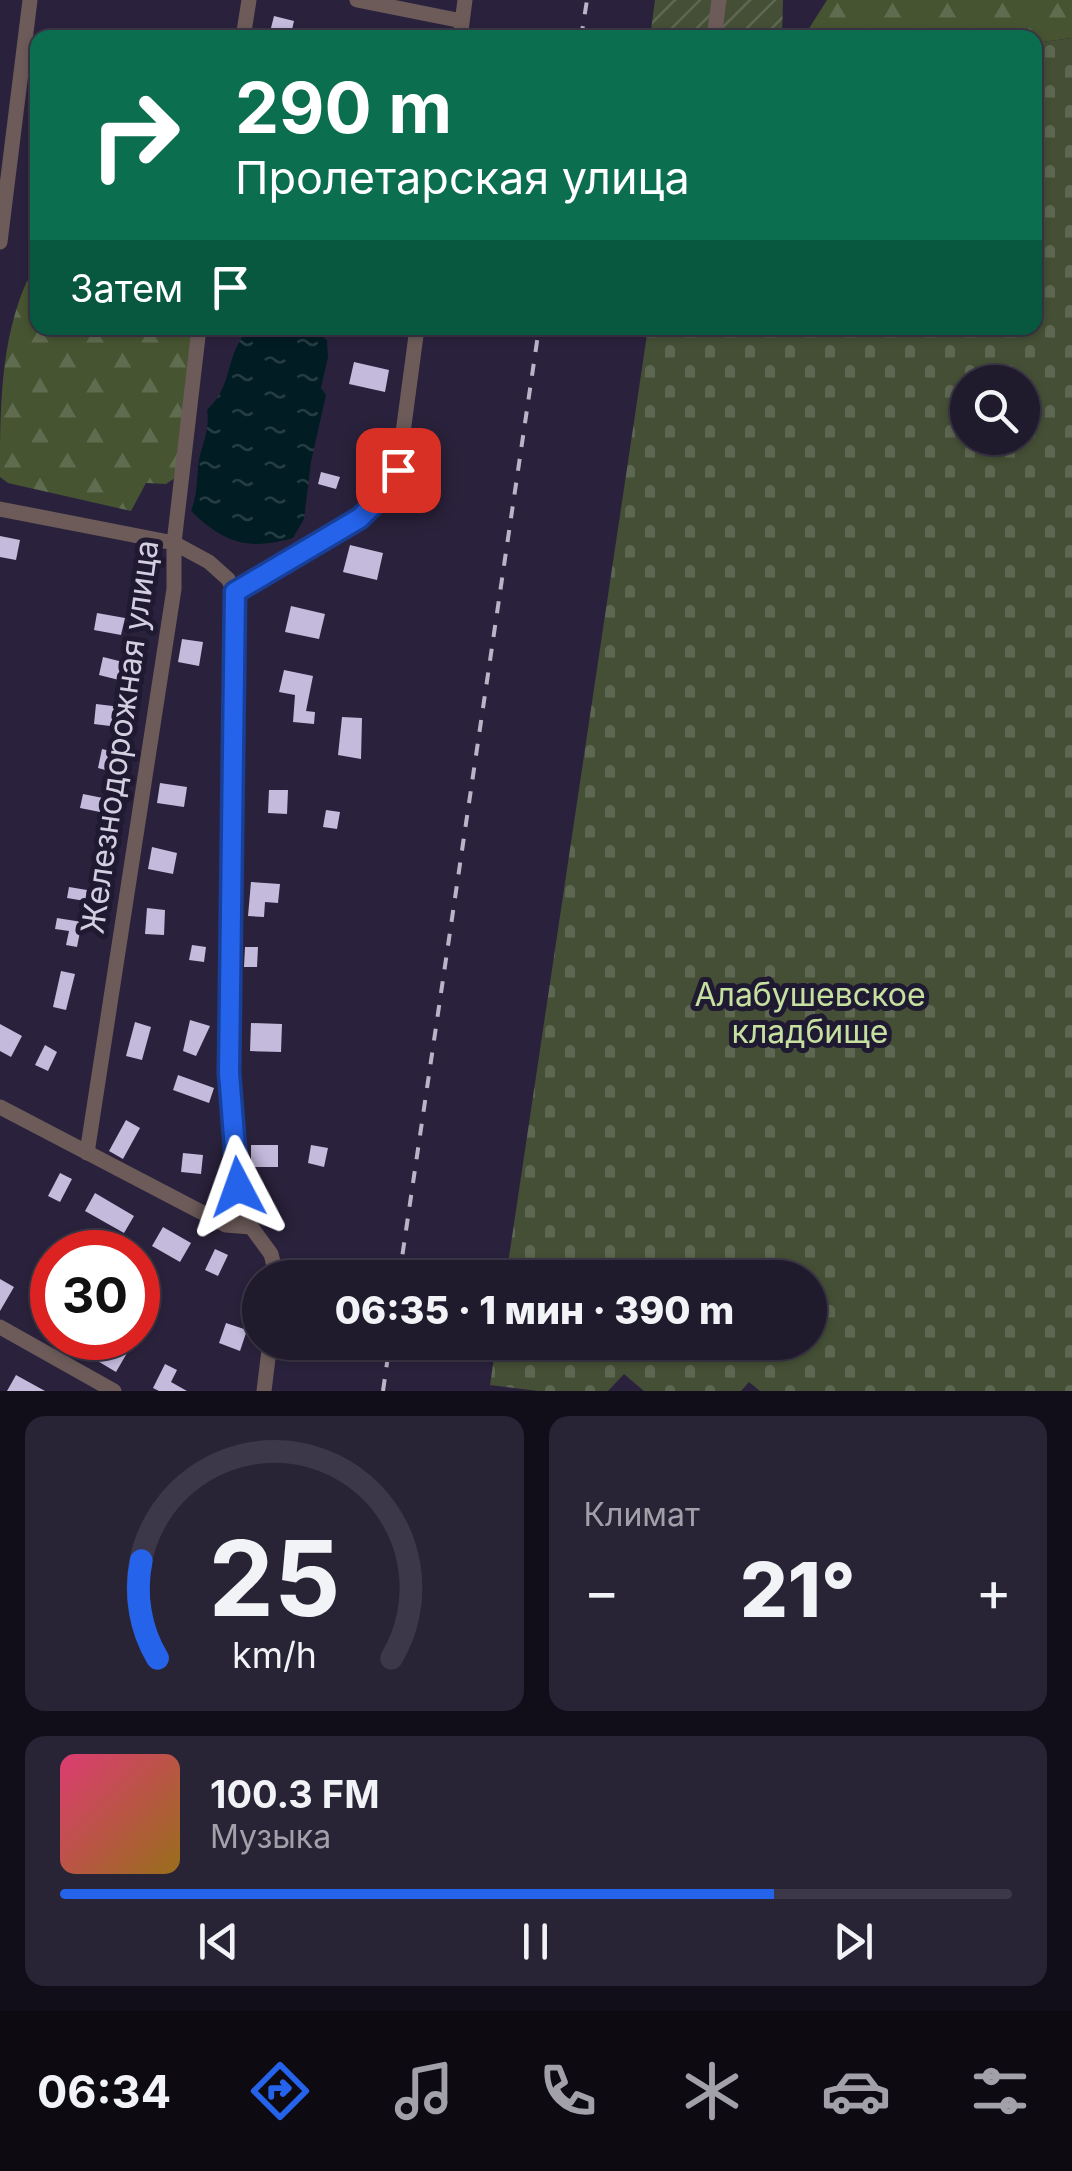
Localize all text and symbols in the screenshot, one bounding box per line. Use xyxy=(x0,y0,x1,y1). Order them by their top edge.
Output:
text: 290 m xyxy=(235,65,452,150)
icon: right xyxy=(70,70,200,200)
text: Пролетарская улица xyxy=(235,150,690,205)
icon: arrive xyxy=(203,260,258,315)
text: Затем xyxy=(70,265,183,311)
map controls xyxy=(950,365,1040,455)
button: search xyxy=(950,365,1040,455)
pin xyxy=(356,428,441,513)
icon: arrive xyxy=(371,443,426,498)
street label: Железнодорожная улица xyxy=(73,538,166,936)
park label: Алабушевское кладбище xyxy=(694,975,926,1051)
position arrow xyxy=(186,1135,290,1239)
speed limit sign: 30 xyxy=(30,1230,160,1360)
text: 06:35 · 1 мин · 390 m xyxy=(335,1287,734,1333)
text: Климат xyxy=(584,1495,700,1534)
text: 25 xyxy=(208,1515,340,1641)
text: 21° xyxy=(740,1544,856,1635)
text: − xyxy=(584,1558,620,1624)
text: + xyxy=(976,1558,1012,1624)
text: km/h xyxy=(232,1633,317,1677)
text: 100.3 FM xyxy=(210,1771,380,1817)
text: Музыка xyxy=(210,1817,331,1856)
icon: previous xyxy=(191,1914,246,1969)
icon: pause xyxy=(508,1914,563,1969)
icon: next xyxy=(826,1914,881,1969)
icon: directions xyxy=(245,2056,315,2126)
icon: music xyxy=(389,2056,459,2126)
icon: phone xyxy=(533,2056,603,2126)
icon: climate xyxy=(677,2056,747,2126)
icon: car xyxy=(821,2056,891,2126)
icon: filters xyxy=(965,2056,1035,2126)
text: 06:34 xyxy=(37,2064,171,2119)

